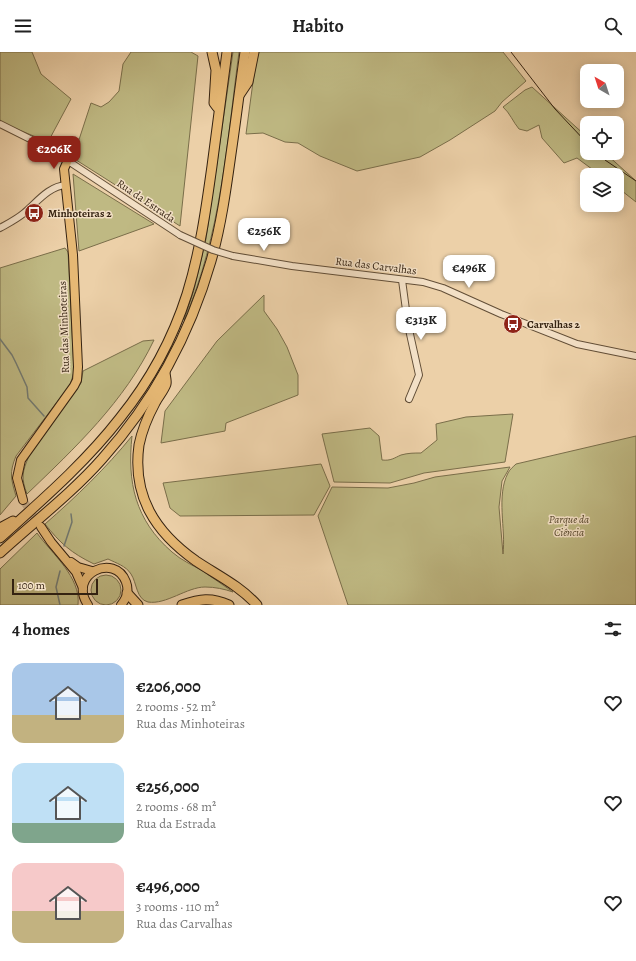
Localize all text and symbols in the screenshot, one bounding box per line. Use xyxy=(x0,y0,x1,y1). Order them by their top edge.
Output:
text: Habito xyxy=(292,14,344,38)
icon: menu xyxy=(12,15,34,37)
icon: search xyxy=(602,15,624,37)
north arrow xyxy=(580,64,624,108)
map controls xyxy=(580,64,624,212)
button: locate xyxy=(580,116,624,160)
pin: €206K xyxy=(26,136,82,170)
text: €206K xyxy=(37,140,71,157)
button: layers xyxy=(580,168,624,212)
street label: Rua da Estrada xyxy=(114,176,179,227)
bus stop icon: Minhoteiras 2 xyxy=(23,202,45,224)
place label: Minhoteiras 2 xyxy=(48,206,112,221)
pin: €256K xyxy=(236,218,292,252)
text: €256K xyxy=(247,222,281,239)
street label: Rua das Carvalhas xyxy=(335,254,417,278)
pin: €496K xyxy=(441,255,497,289)
text: €496K xyxy=(452,259,486,276)
street label: Rua das Minhoteiras xyxy=(55,281,73,373)
pin: €313K xyxy=(393,307,449,341)
text: €313K xyxy=(405,311,437,328)
bus stop icon: Carvalhas 2 xyxy=(502,313,524,335)
place label: Carvalhas 2 xyxy=(527,317,581,332)
park label: Parque da Ciência xyxy=(549,512,589,540)
scale bar xyxy=(12,577,98,596)
text: 100 m xyxy=(18,578,45,593)
text: 4 homes xyxy=(12,618,70,641)
icon: filters xyxy=(602,618,624,640)
text: €206,000 xyxy=(136,675,201,698)
icon: home xyxy=(44,679,92,727)
icon: heart xyxy=(602,692,624,714)
text: 2 rooms · 52 m² xyxy=(136,698,216,715)
text: Rua das Minhoteiras xyxy=(136,715,245,732)
text: €256,000 xyxy=(136,775,199,798)
icon: home xyxy=(44,779,92,827)
icon: heart xyxy=(602,792,624,814)
text: 2 rooms · 68 m² xyxy=(136,798,216,815)
text: Rua da Estrada xyxy=(136,815,216,832)
text: €496,000 xyxy=(136,875,200,898)
icon: home xyxy=(44,879,92,927)
icon: heart xyxy=(602,892,624,914)
text: 3 rooms · 110 m² xyxy=(136,898,219,915)
text: Rua das Carvalhas xyxy=(136,915,232,932)

